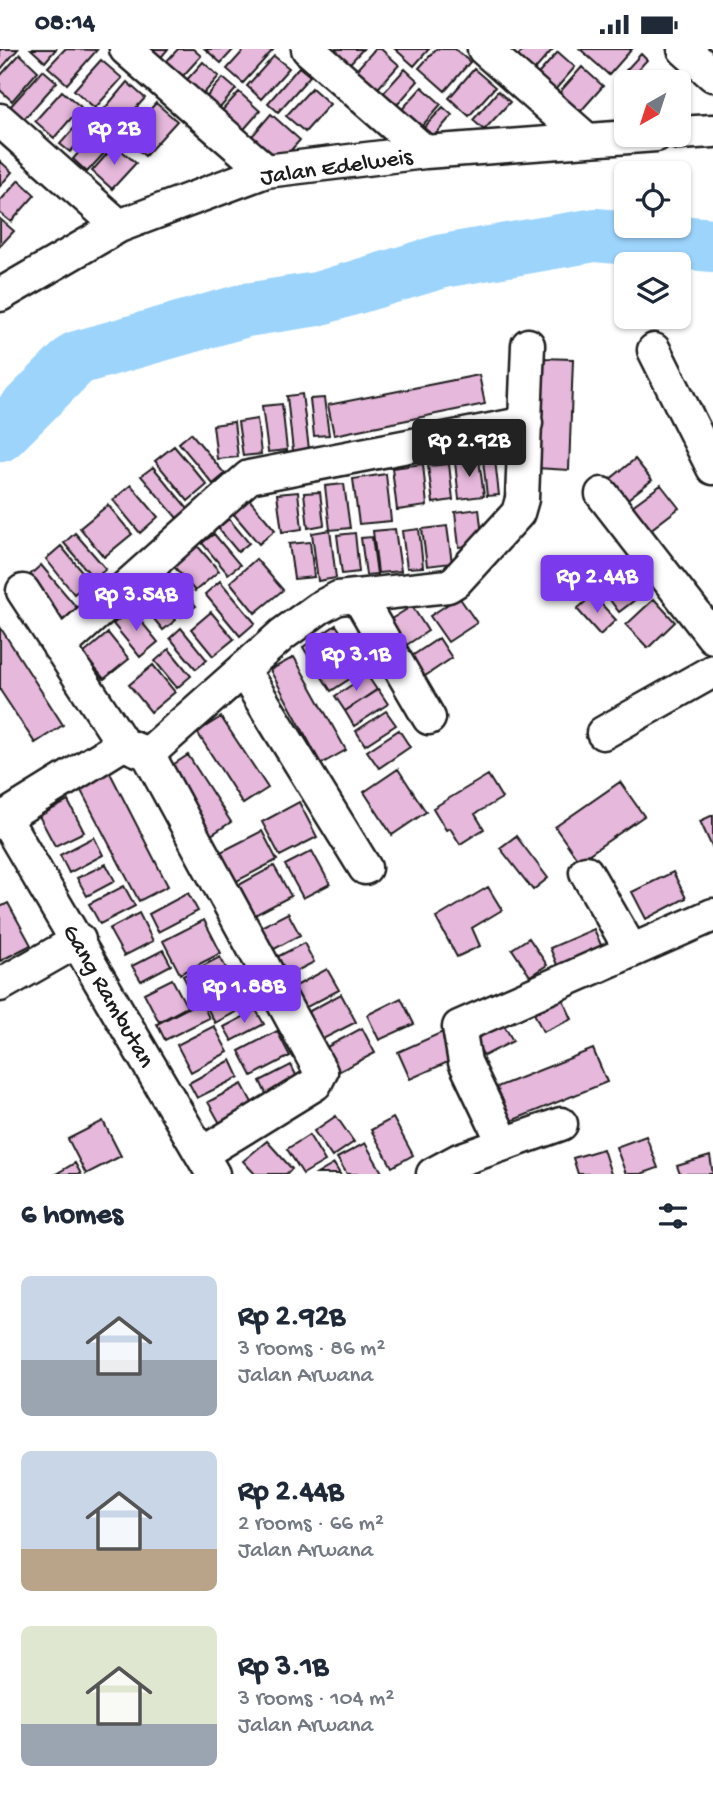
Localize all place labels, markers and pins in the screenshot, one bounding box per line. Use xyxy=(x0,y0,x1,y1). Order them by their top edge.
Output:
pin: Rp 2B xyxy=(65,107,163,167)
pin: Rp 2.92B xyxy=(397,419,541,479)
pin: Rp 2.44B xyxy=(525,555,669,615)
pin: Rp 3.54B xyxy=(64,573,208,633)
pin: Rp 3.1B xyxy=(291,633,421,693)
pin: Rp 1.88B xyxy=(172,965,316,1025)

